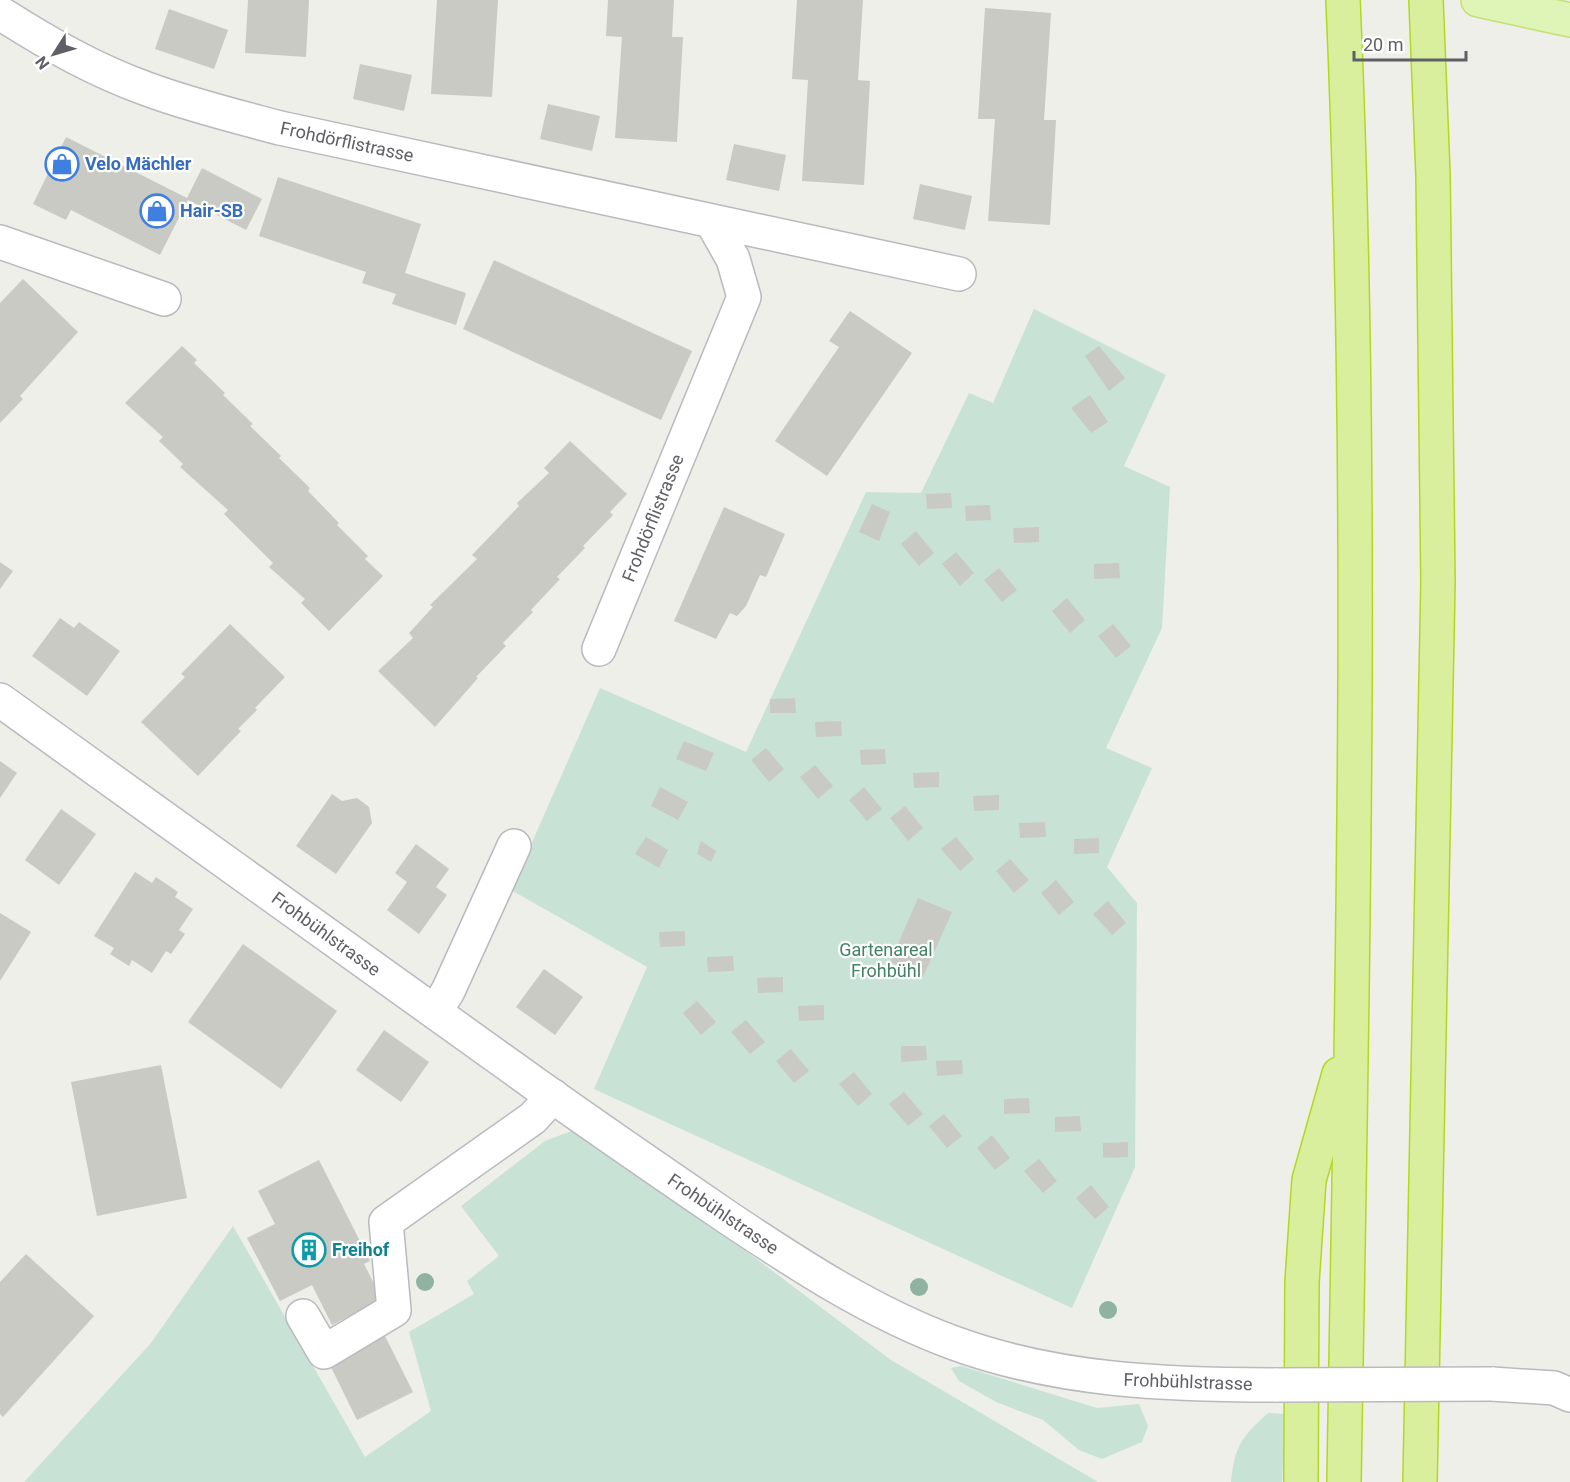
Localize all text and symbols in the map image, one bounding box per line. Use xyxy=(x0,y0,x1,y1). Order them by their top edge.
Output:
north arrow xyxy=(24,24,84,84)
scale bar xyxy=(1354,24,1466,62)
text: 20 m xyxy=(1363,34,1403,55)
text: N xyxy=(31,52,53,73)
street label: Frohdörflistrasse xyxy=(279,117,416,166)
shop icon: Velo Mächler xyxy=(44,146,80,182)
place label: Velo Mächler xyxy=(85,153,192,174)
shop icon: Hair-SB xyxy=(139,193,175,229)
place label: Hair-SB xyxy=(180,200,243,221)
street label: Frohdörflistrasse xyxy=(617,451,688,585)
street label: Frohbühlstrasse xyxy=(268,887,385,980)
park label: Gartenareal Frohbühl xyxy=(839,939,933,981)
street label: Frohbühlstrasse xyxy=(664,1169,783,1258)
building icon: Freihof xyxy=(291,1232,327,1268)
place label: Freihof xyxy=(332,1239,390,1260)
street label: Frohbühlstrasse xyxy=(1123,1369,1253,1394)

